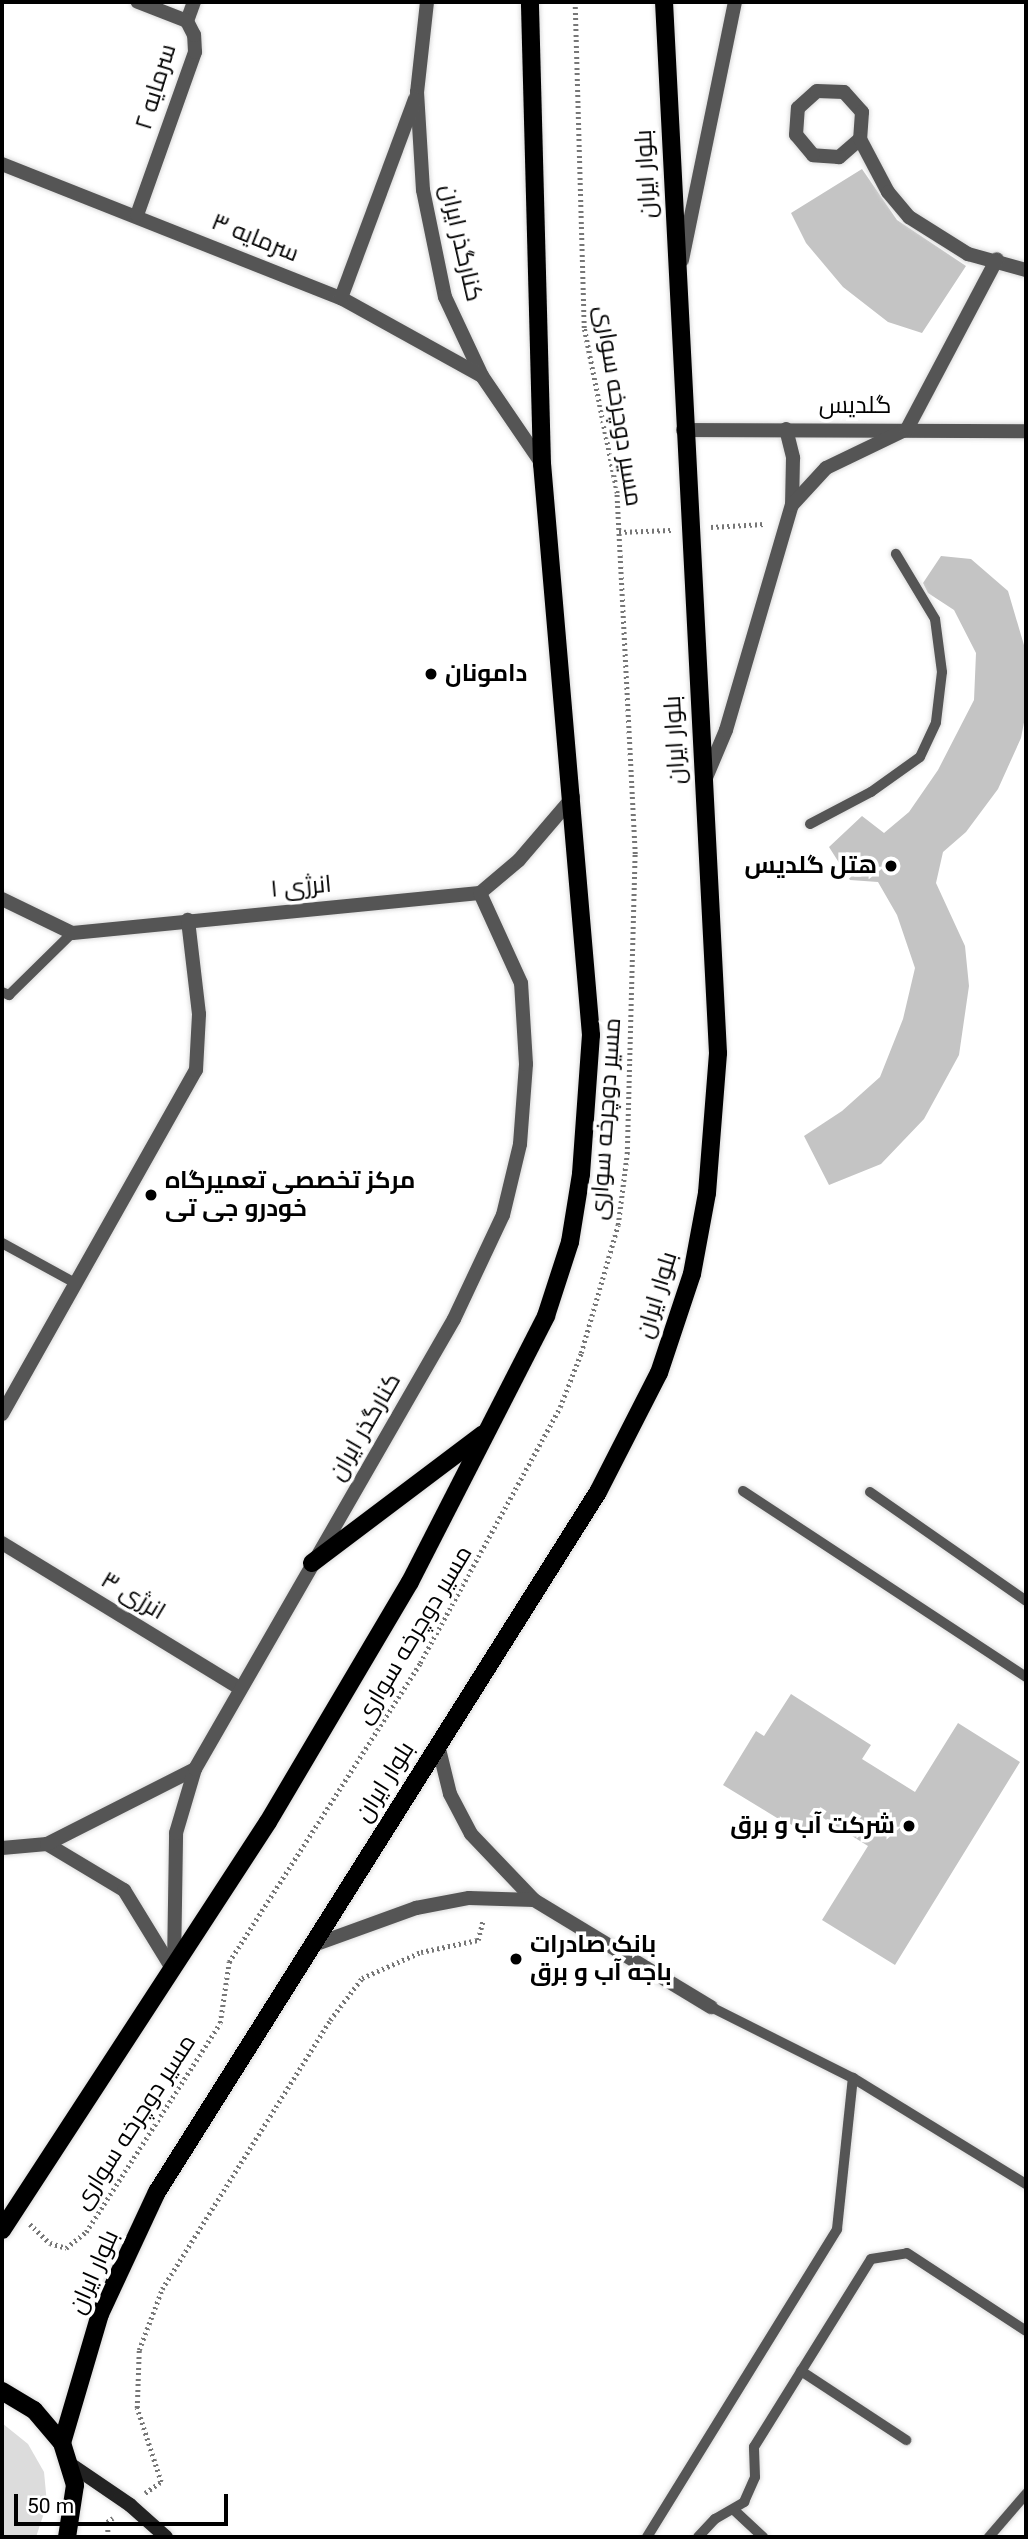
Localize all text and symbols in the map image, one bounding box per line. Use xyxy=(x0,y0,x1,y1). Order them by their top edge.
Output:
street label: سرمایه ۲ xyxy=(129,41,183,133)
street label: بلوار ایران xyxy=(629,129,663,219)
street label: کنارگذر ایران xyxy=(434,182,488,304)
street label: سرمایه ۳ xyxy=(207,207,303,269)
street label: مسیر دوچرخه سواری xyxy=(588,304,648,508)
street label: گلدیس xyxy=(819,392,891,420)
place label: دامونان xyxy=(445,660,527,688)
marker: دامونان xyxy=(423,666,439,682)
street label: بلوار ایران xyxy=(658,695,692,785)
place label: هتل گلدیس xyxy=(744,852,877,880)
marker: هتل گلدیس xyxy=(883,858,899,874)
street label: انرژی ۱ xyxy=(269,870,333,904)
street label: مسیر دوچرخه سواری xyxy=(585,1017,627,1221)
place label: مرکز تخصصی تعمیرگاه خودرو جی تی xyxy=(165,1167,415,1223)
marker: مرکز تخصصی تعمیرگاه خودرو جی تی xyxy=(143,1187,159,1203)
street label: بلوار ایران xyxy=(630,1248,684,1342)
street label: کنارگذر ایران xyxy=(323,1368,407,1486)
street label: مسیر دوچرخه سواری xyxy=(349,1541,479,1729)
street label: انرژی ۳ xyxy=(96,1566,170,1626)
street label: بلوار ایران xyxy=(349,1737,421,1827)
place label: شرکت آب و برق xyxy=(730,1812,895,1840)
marker: شرکت آب و برق xyxy=(901,1818,917,1834)
place label: بانک صادرات باجه آب و برق xyxy=(530,1931,672,1987)
marker: بانک صادرات باجه آب و برق xyxy=(508,1951,524,1967)
street label: مسیر دوچرخه سواری xyxy=(68,2029,202,2215)
street label: بلوار ایران xyxy=(63,2226,125,2318)
scale bar xyxy=(18,2480,231,2524)
text: 50 m xyxy=(27,2494,74,2518)

